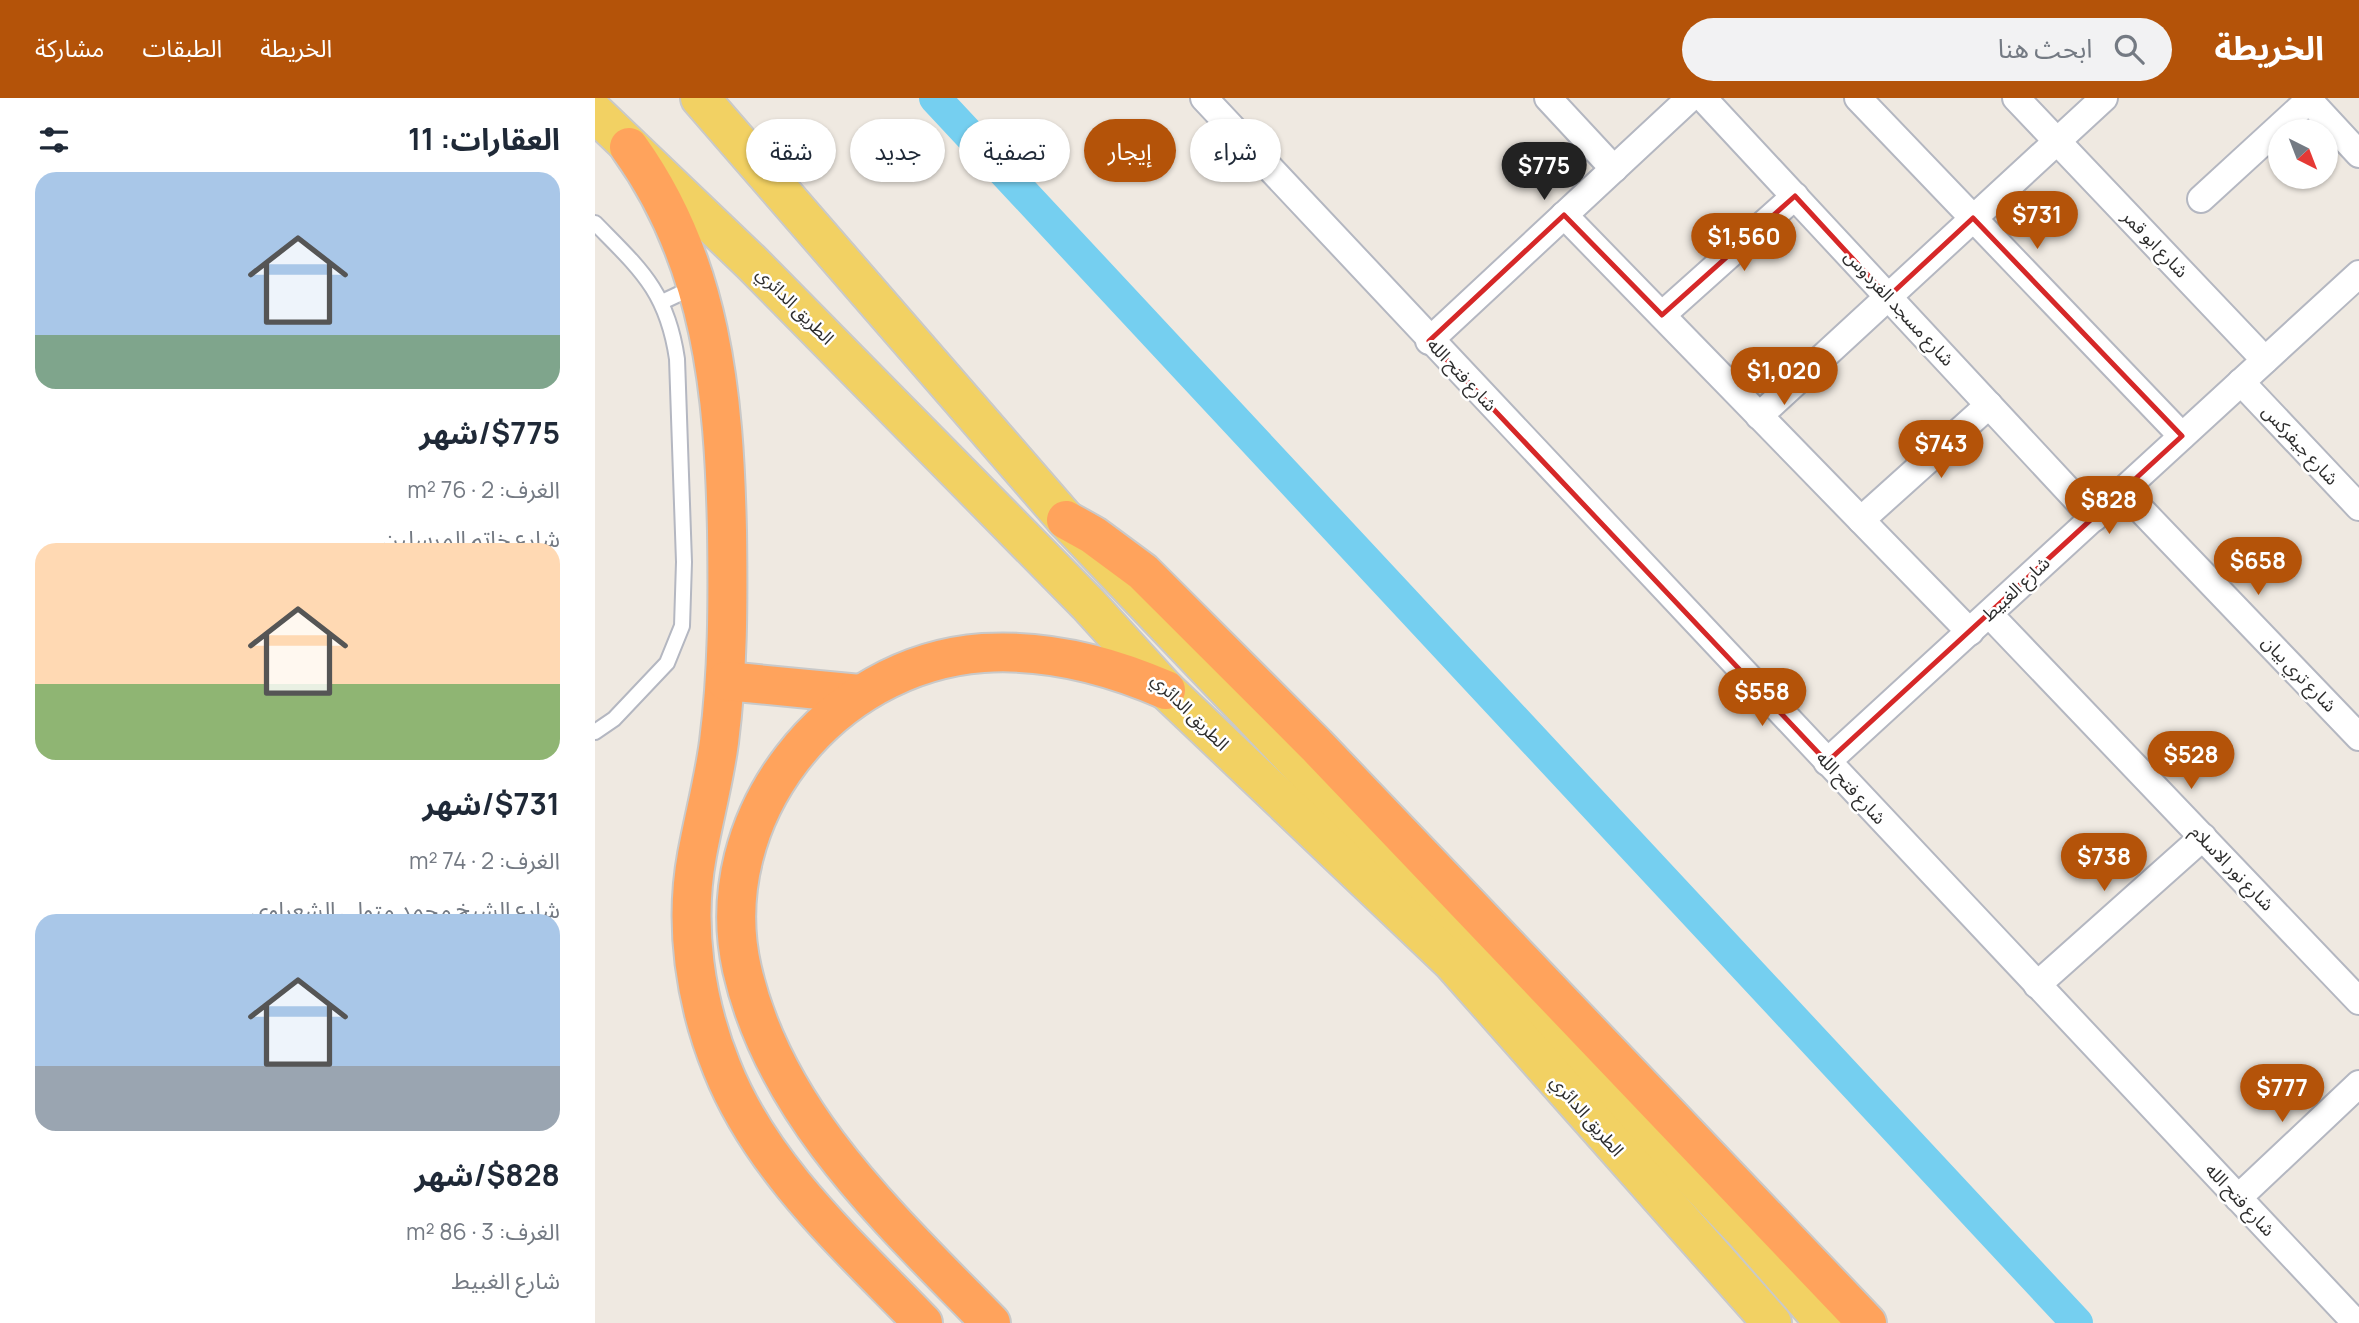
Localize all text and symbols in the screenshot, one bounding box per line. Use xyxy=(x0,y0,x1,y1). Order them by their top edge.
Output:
search box xyxy=(1682,18,2172,81)
text: الخريطة xyxy=(2214,25,2324,70)
text: ابحث هنا xyxy=(1998,30,2092,66)
icon: search xyxy=(2110,30,2148,68)
text: مشاركة xyxy=(35,31,104,64)
text: الطبقات xyxy=(142,31,222,64)
text: الخريطة xyxy=(260,31,332,64)
text: العقارات: 11 xyxy=(408,118,560,159)
chip: شقة xyxy=(746,119,836,182)
chip: جديد xyxy=(850,119,945,182)
chip: تصفية xyxy=(959,119,1070,182)
chip: إيجار xyxy=(1084,119,1176,182)
chip: شراء xyxy=(1190,119,1281,182)
north arrow xyxy=(2268,119,2338,189)
map controls xyxy=(2268,119,2338,189)
icon: filters xyxy=(35,121,73,159)
pin: $775 xyxy=(1503,142,1585,202)
text: $775 xyxy=(1518,149,1570,181)
pin: $731 xyxy=(1996,192,2078,251)
text: $731 xyxy=(2012,198,2062,230)
street label: شارع ابو قمر xyxy=(2115,204,2194,284)
pin: $1,560 xyxy=(1687,214,1801,273)
icon: home xyxy=(235,217,361,343)
text: $1,560 xyxy=(1707,220,1781,252)
street label: شارع مسجد الفردوس xyxy=(1837,244,1960,373)
street label: الطريق الدائري xyxy=(750,261,840,351)
street label: شارع فتح الله xyxy=(1420,333,1503,418)
pin: $1,020 xyxy=(1727,348,1841,407)
text: $1,020 xyxy=(1747,354,1821,386)
street label: شارع جيفركس xyxy=(2255,399,2344,492)
text: $775/شهر xyxy=(419,412,560,453)
pin: $743 xyxy=(1900,420,1982,480)
text: $743 xyxy=(1914,427,1968,459)
text: الغرف: 2 · 76 m² xyxy=(407,473,560,505)
pin: $828 xyxy=(2068,476,2150,536)
text: $828 xyxy=(2081,483,2137,515)
text: شارع خاتم المرسلين xyxy=(382,522,560,554)
pin: $658 xyxy=(2217,538,2299,597)
text: $658 xyxy=(2230,544,2286,576)
street label: شارع الغبيط xyxy=(1976,551,2057,628)
icon: home xyxy=(235,588,361,714)
street label: شارع تري بيان xyxy=(2255,630,2342,719)
street label: الطريق الدائري xyxy=(1145,667,1235,757)
pin: $558 xyxy=(1721,668,1803,728)
text: $558 xyxy=(1734,675,1790,707)
pin: $528 xyxy=(2150,732,2232,791)
text: $528 xyxy=(2163,738,2219,770)
street label: شارع فتح الله xyxy=(1809,746,1892,831)
text: $731/شهر xyxy=(422,783,560,824)
street label: شارع نور الاسلام xyxy=(2184,819,2280,918)
pin: $738 xyxy=(2063,834,2145,893)
text: $738 xyxy=(2077,840,2131,872)
text: الغرف: 2 · 74 m² xyxy=(409,844,560,876)
text: شارع الشيخ محمد متولي الشعراوى xyxy=(251,893,560,925)
icon: home xyxy=(235,959,361,1085)
pin: $777 xyxy=(2241,1065,2323,1124)
street label: الطريق الدائري xyxy=(1544,1070,1630,1163)
text: $777 xyxy=(2256,1071,2308,1103)
text: $828/شهر xyxy=(414,1154,560,1195)
street label: شارع فتح الله xyxy=(2198,1158,2281,1243)
text: الغرف: 3 · 86 m² xyxy=(406,1215,560,1247)
text: شارع الغبيط xyxy=(452,1264,560,1296)

